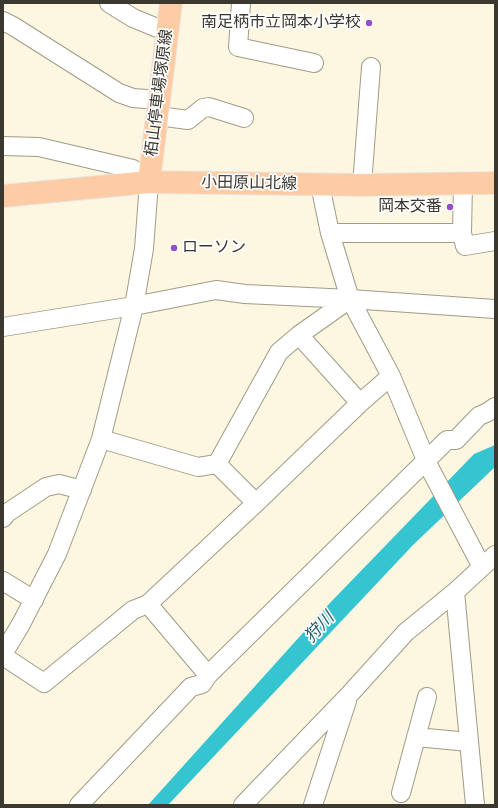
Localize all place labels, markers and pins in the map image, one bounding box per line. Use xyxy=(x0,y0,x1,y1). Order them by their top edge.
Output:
place label: 南足柄市立岡本小学校 xyxy=(201,13,361,33)
marker: 南足柄市立岡本小学校 xyxy=(364,18,374,28)
place label: 岡本交番 xyxy=(378,197,442,217)
marker: 岡本交番 xyxy=(445,202,455,212)
place label: ローソン xyxy=(182,238,246,258)
marker: ローソン xyxy=(169,243,179,253)

